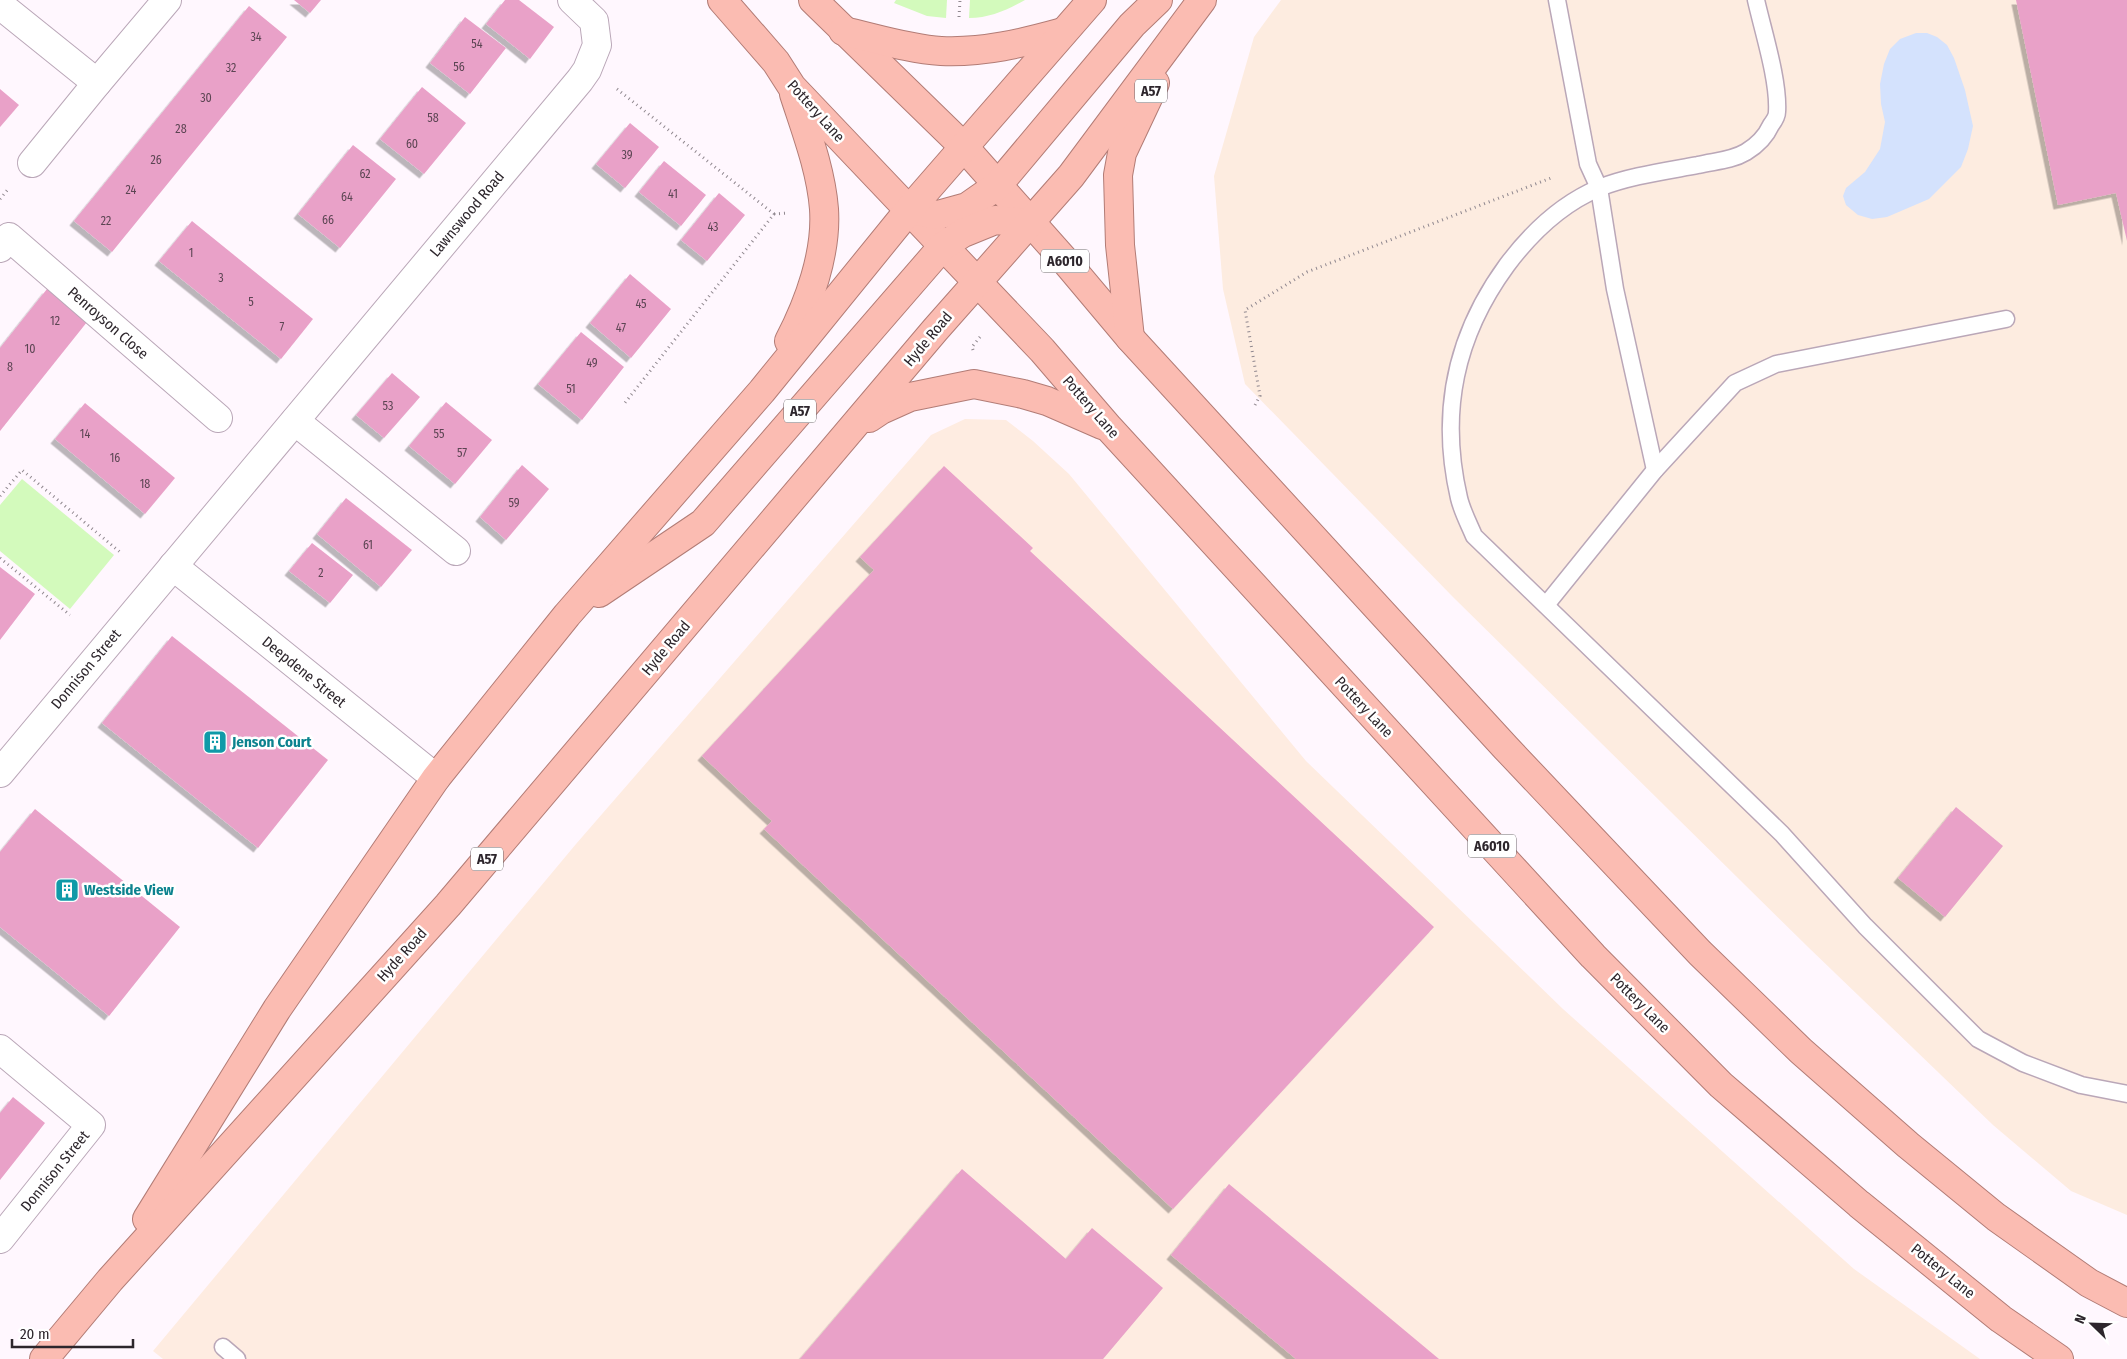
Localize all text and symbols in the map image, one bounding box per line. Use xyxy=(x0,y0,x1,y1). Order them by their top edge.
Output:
house number: 34 xyxy=(250,30,262,44)
house number: 54 xyxy=(471,37,483,51)
house number: 56 xyxy=(453,60,465,74)
house number: 32 xyxy=(226,61,236,75)
street label: Pottery Lane xyxy=(784,76,848,146)
road number: A57 xyxy=(1135,80,1167,102)
house number: 30 xyxy=(200,91,212,105)
house number: 58 xyxy=(427,111,439,125)
house number: 28 xyxy=(175,122,187,136)
house number: 60 xyxy=(406,137,418,151)
house number: 39 xyxy=(621,148,633,162)
house number: 26 xyxy=(150,153,162,167)
house number: 62 xyxy=(359,167,371,181)
street label: Lawnswood Road xyxy=(426,168,508,260)
house number: 24 xyxy=(126,183,137,197)
house number: 41 xyxy=(668,187,678,201)
house number: 64 xyxy=(341,190,353,204)
house number: 66 xyxy=(322,213,334,227)
house number: 22 xyxy=(101,214,111,228)
house number: 43 xyxy=(707,220,719,234)
house number: 1 xyxy=(189,246,193,260)
road number: A6010 xyxy=(1041,250,1089,272)
house number: 3 xyxy=(218,271,224,285)
street label: Penroyson Close xyxy=(64,283,152,363)
house number: 5 xyxy=(248,295,254,309)
house number: 45 xyxy=(635,297,647,311)
street label: Hyde Road xyxy=(900,308,956,370)
house number: 12 xyxy=(50,314,60,328)
house number: 7 xyxy=(280,320,285,334)
house number: 47 xyxy=(616,321,626,335)
house number: 10 xyxy=(25,342,35,356)
house number: 49 xyxy=(586,356,598,370)
house number: 8 xyxy=(7,360,13,374)
street label: Pottery Lane xyxy=(1059,372,1123,442)
house number: 51 xyxy=(566,382,576,396)
house number: 53 xyxy=(383,399,393,413)
road number: A57 xyxy=(784,400,816,422)
house number: 14 xyxy=(80,427,90,441)
house number: 55 xyxy=(434,427,445,441)
house number: 57 xyxy=(457,446,467,460)
house number: 16 xyxy=(110,451,120,465)
house number: 18 xyxy=(140,477,150,491)
house number: 59 xyxy=(508,496,520,510)
house number: 61 xyxy=(363,538,373,552)
house number: 2 xyxy=(318,566,324,580)
street label: Hyde Road xyxy=(638,617,694,679)
street label: Donnison Street xyxy=(47,625,125,713)
street label: Deepdene Street xyxy=(258,633,350,711)
street label: Pottery Lane xyxy=(1331,673,1397,741)
building icon: Jenson Court xyxy=(202,729,228,755)
place label: Jenson Court xyxy=(231,733,312,751)
road number: A6010 xyxy=(1468,834,1516,858)
road number: A57 xyxy=(471,848,503,871)
building icon: Westside View xyxy=(54,877,80,903)
place label: Westside View xyxy=(84,881,175,899)
street label: Hyde Road xyxy=(373,925,431,985)
street label: Pottery Lane xyxy=(1606,969,1674,1037)
street label: Donnison Street xyxy=(17,1127,93,1215)
street label: Pottery Lane xyxy=(1907,1240,1979,1302)
north arrow xyxy=(2067,1299,2117,1349)
text: N xyxy=(2071,1312,2090,1326)
scale bar xyxy=(12,1316,134,1348)
text: 20 m xyxy=(20,1325,50,1343)

